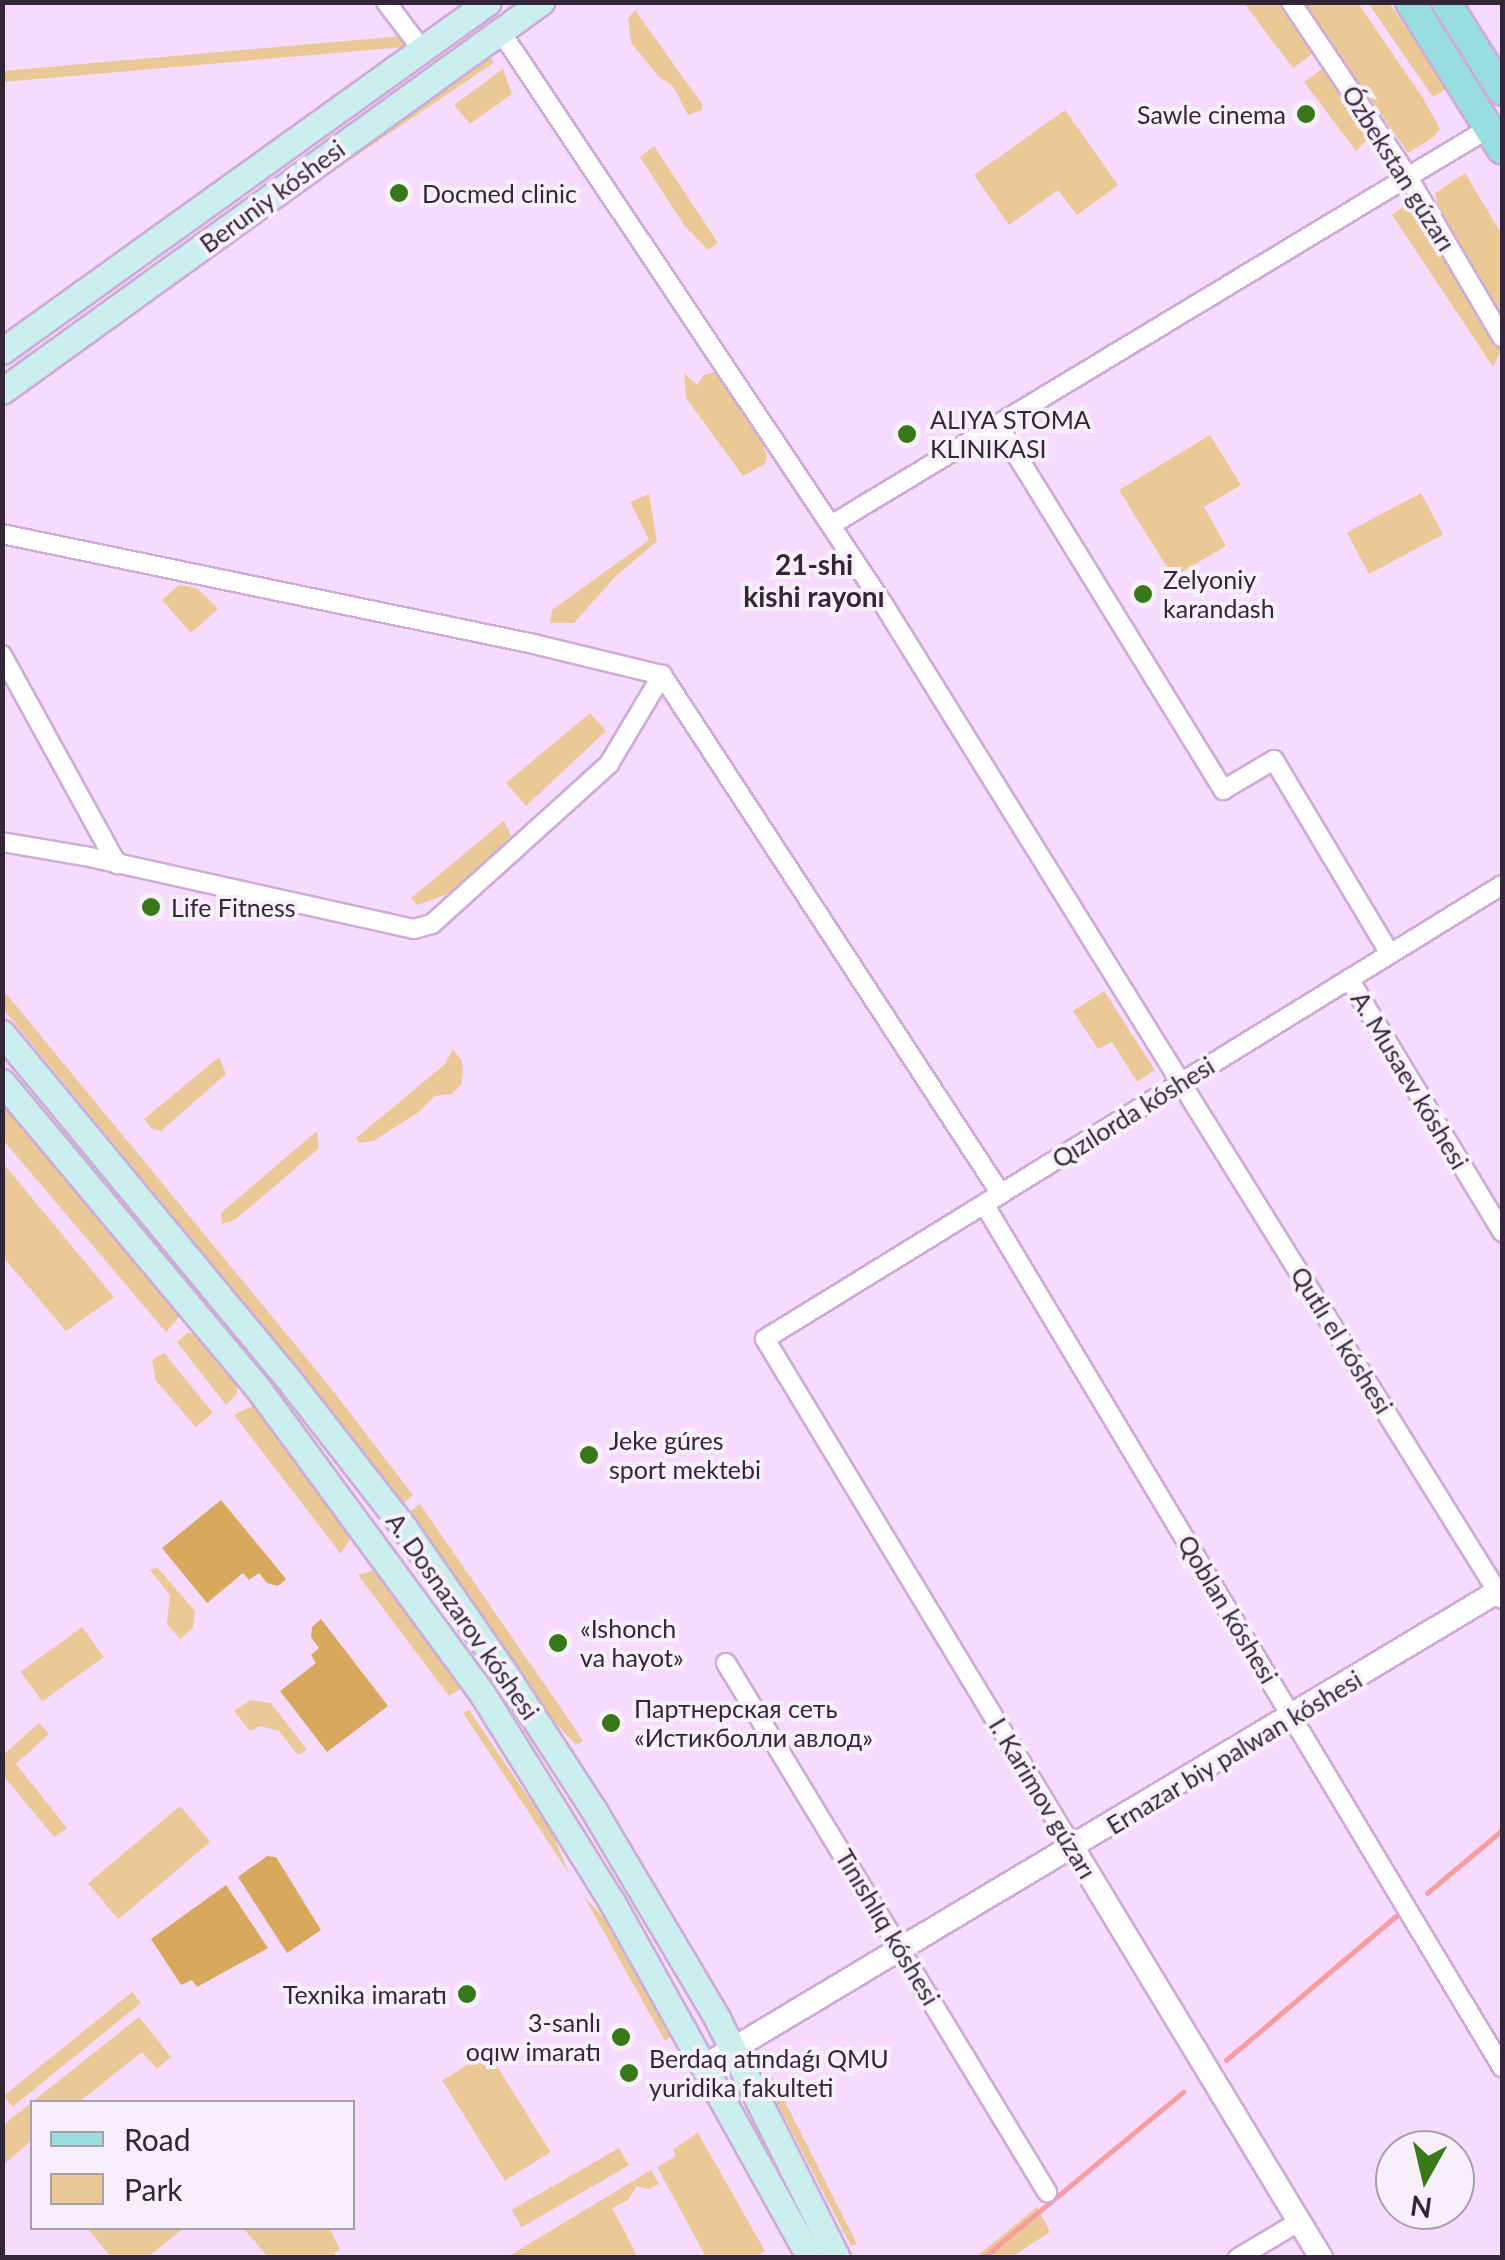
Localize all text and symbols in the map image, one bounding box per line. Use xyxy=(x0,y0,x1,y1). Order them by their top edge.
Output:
street label: Ózbekstan gúzarı xyxy=(1336,80,1462,256)
place label: Sawle cinema xyxy=(1137,99,1286,129)
marker: Sawle cinema xyxy=(1295,103,1317,125)
street label: Beruniy kóshesi xyxy=(193,133,351,259)
place label: Docmed clinic xyxy=(422,178,577,208)
marker: Docmed clinic xyxy=(386,180,412,206)
place label: ALIYA STOMA KLINIKASI xyxy=(930,405,1092,464)
marker: ALIYA STOMA KLINIKASI xyxy=(894,421,920,447)
district label: 21-shi kishi rayonı xyxy=(743,547,885,613)
place label: Zelyoniy karandash xyxy=(1163,565,1275,624)
marker: Zelyoniy karandash xyxy=(1132,583,1154,605)
place label: Life Fitness xyxy=(171,892,296,922)
marker: Life Fitness xyxy=(140,896,162,918)
street label: A. Musaev kóshesi xyxy=(1345,985,1475,1175)
street label: Qızılorda kóshesi xyxy=(1046,1050,1220,1174)
street label: Qutlı el kóshesi xyxy=(1285,1261,1399,1419)
place label: Jeke gúres sport mektebi xyxy=(609,1426,761,1485)
marker: Jeke gúres sport mektebi xyxy=(578,1444,600,1466)
street label: A. Dosnazarov kóshesi xyxy=(380,1507,546,1725)
street label: Qoblan kóshesi xyxy=(1172,1529,1284,1689)
place label: «Ishonch va hayot» xyxy=(580,1614,684,1673)
marker: «Ishonch va hayot» xyxy=(545,1630,571,1656)
street label: Ernazar biy palwan kóshesi xyxy=(1100,1664,1368,1840)
place label: Партнерская сеть «Истикболли авлод» xyxy=(634,1694,873,1753)
marker: Партнерская сеть «Истикболли авлод» xyxy=(598,1710,624,1736)
street label: I. Karimov gúzarı xyxy=(983,1712,1103,1884)
street label: Tınıshlıq kóshesi xyxy=(830,1844,946,2010)
place label: Texnika imaratı xyxy=(283,1979,447,2009)
marker: Texnika imaratı xyxy=(456,1983,478,2005)
place label: 3-sanlı oqıw imaratı xyxy=(465,2008,601,2067)
marker: 3-sanlı oqıw imaratı xyxy=(610,2026,632,2048)
place label: Berdaq atındaǵı QMU yuridika fakulteti xyxy=(649,2044,889,2103)
marker: Berdaq atındaǵı QMU yuridika fakulteti xyxy=(618,2062,640,2084)
legend xyxy=(30,2100,355,2230)
text: Road xyxy=(124,2121,191,2157)
north arrow xyxy=(1375,2130,1475,2230)
text: Park xyxy=(124,2171,183,2207)
text: N xyxy=(1408,2189,1434,2226)

